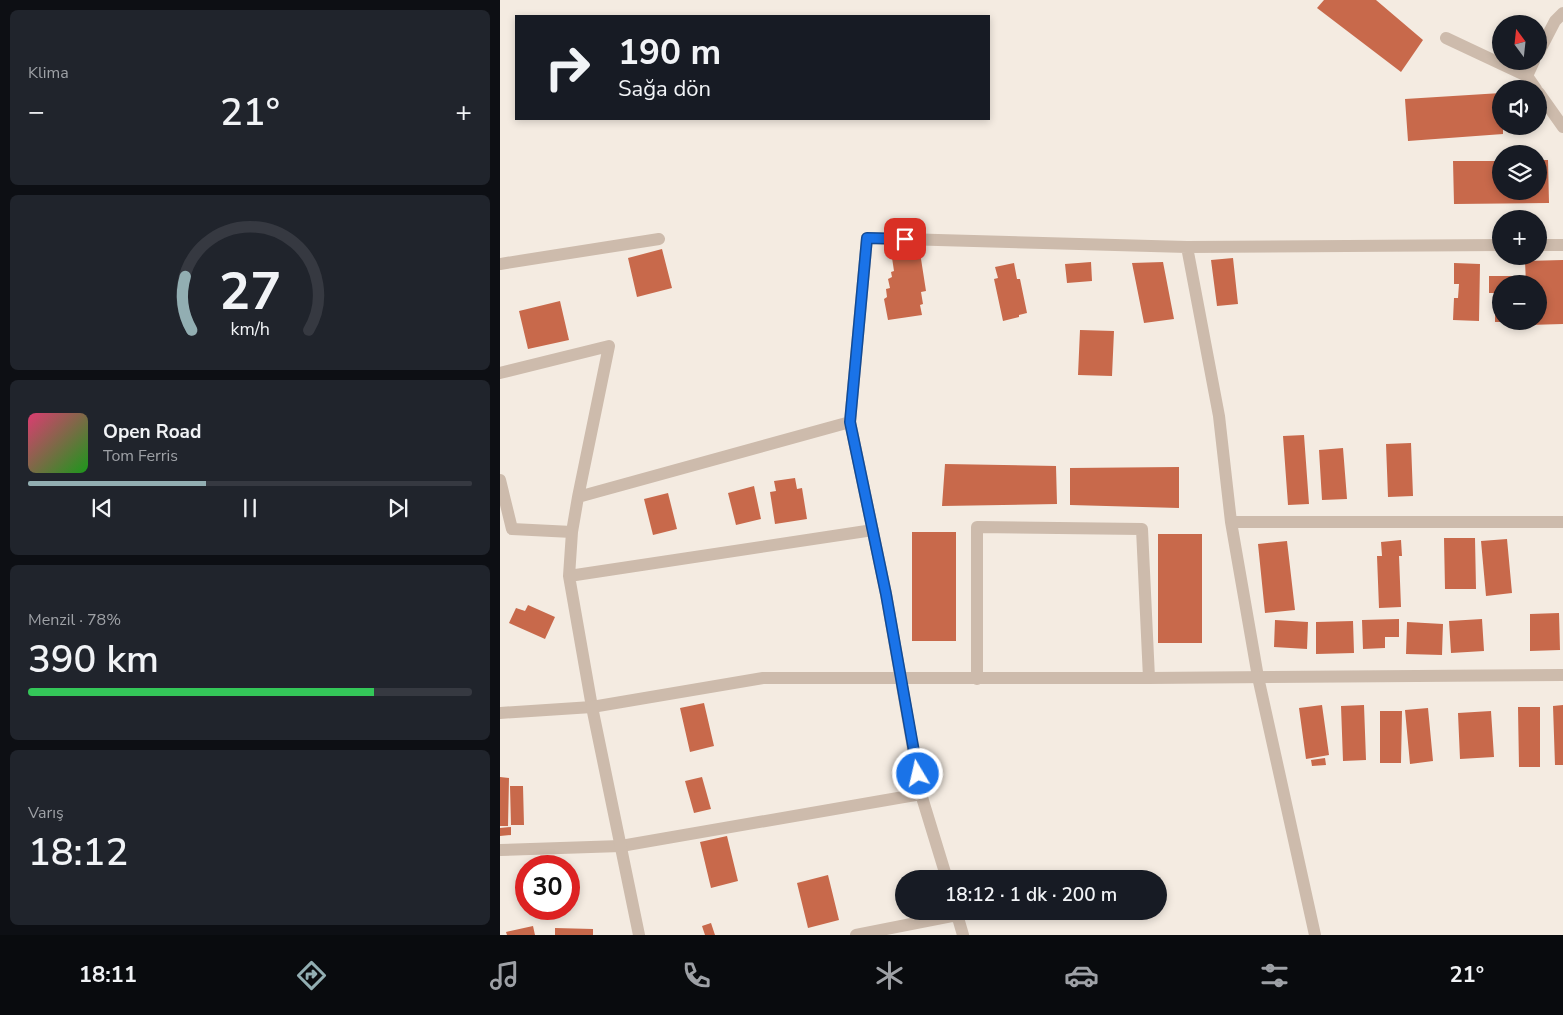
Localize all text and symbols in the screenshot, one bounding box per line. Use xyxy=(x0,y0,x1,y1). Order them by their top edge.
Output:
north arrow xyxy=(1492,15,1548,70)
map controls xyxy=(1492,15,1547,330)
text: 190 m xyxy=(618,29,721,76)
icon: right xyxy=(535,35,600,100)
text: Klima xyxy=(28,62,69,84)
text: Sağa dön xyxy=(618,74,711,104)
button: sound xyxy=(1492,80,1547,135)
text: 21° xyxy=(220,87,280,138)
text: − xyxy=(28,93,45,131)
text: + xyxy=(455,93,472,131)
button: layers xyxy=(1492,145,1547,200)
button: + xyxy=(1492,210,1547,265)
pin xyxy=(884,218,926,260)
icon: arrive xyxy=(891,225,919,253)
text: 27 xyxy=(219,256,281,327)
button: − xyxy=(1492,275,1547,330)
text: km/h xyxy=(230,317,270,341)
text: Open Road xyxy=(103,419,201,445)
text: Tom Ferris xyxy=(103,445,178,467)
icon: previous xyxy=(88,494,116,522)
icon: pause xyxy=(236,494,264,522)
icon: next xyxy=(384,494,412,522)
text: Menzil · 78% xyxy=(28,609,121,631)
text: 390 km xyxy=(28,634,159,685)
position arrow xyxy=(891,747,943,799)
text: Varış xyxy=(28,802,64,824)
text: 18:12 xyxy=(28,827,128,878)
speed limit sign: 30 xyxy=(515,855,580,920)
text: 18:12 · 1 dk · 200 m xyxy=(945,882,1117,908)
icon: directions xyxy=(294,958,329,993)
icon: music xyxy=(487,958,522,993)
icon: phone xyxy=(679,958,714,993)
icon: climate xyxy=(872,958,907,993)
icon: car xyxy=(1064,958,1099,993)
icon: filters xyxy=(1257,958,1292,993)
text: 18:11 xyxy=(79,960,137,990)
text: 21° xyxy=(1449,960,1484,990)

